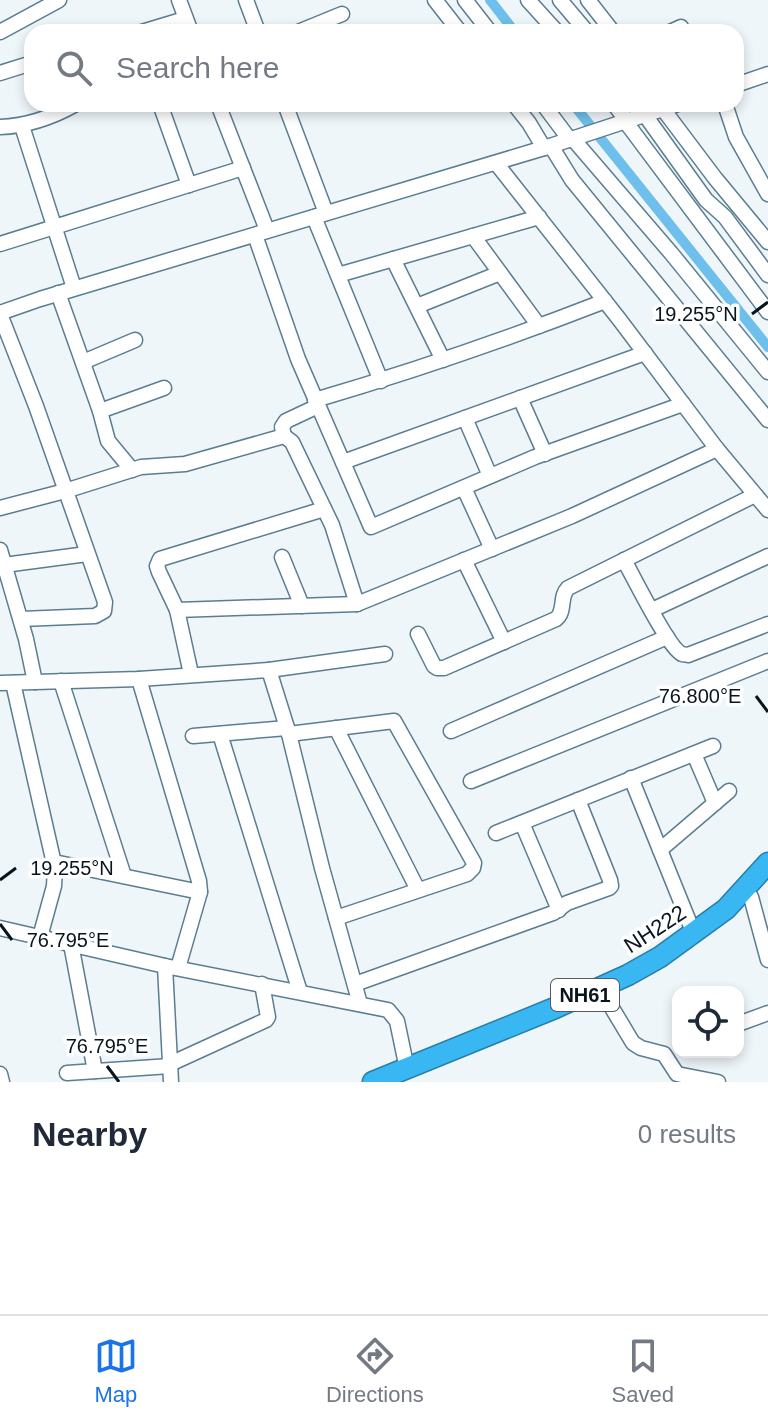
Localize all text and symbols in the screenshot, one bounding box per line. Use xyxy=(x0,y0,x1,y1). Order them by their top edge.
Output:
search box xyxy=(24,24,744,112)
icon: search xyxy=(52,46,96,90)
text: Search here xyxy=(116,51,279,84)
text: 19.255°N xyxy=(654,303,738,325)
text: 76.800°E xyxy=(659,685,741,707)
text: 19.255°N xyxy=(30,857,114,879)
street label: NH222 xyxy=(619,900,691,958)
text: 76.795°E xyxy=(27,929,109,951)
road number: NH61 xyxy=(551,979,619,1011)
map controls xyxy=(672,986,744,1058)
button: locate xyxy=(672,986,744,1058)
text: 76.795°E xyxy=(66,1035,148,1057)
text: Nearby xyxy=(32,1115,147,1153)
text: 0 results xyxy=(638,1119,736,1149)
tab: Map xyxy=(94,1334,138,1408)
tab: Directions xyxy=(326,1334,424,1408)
tab: Saved xyxy=(612,1334,674,1408)

